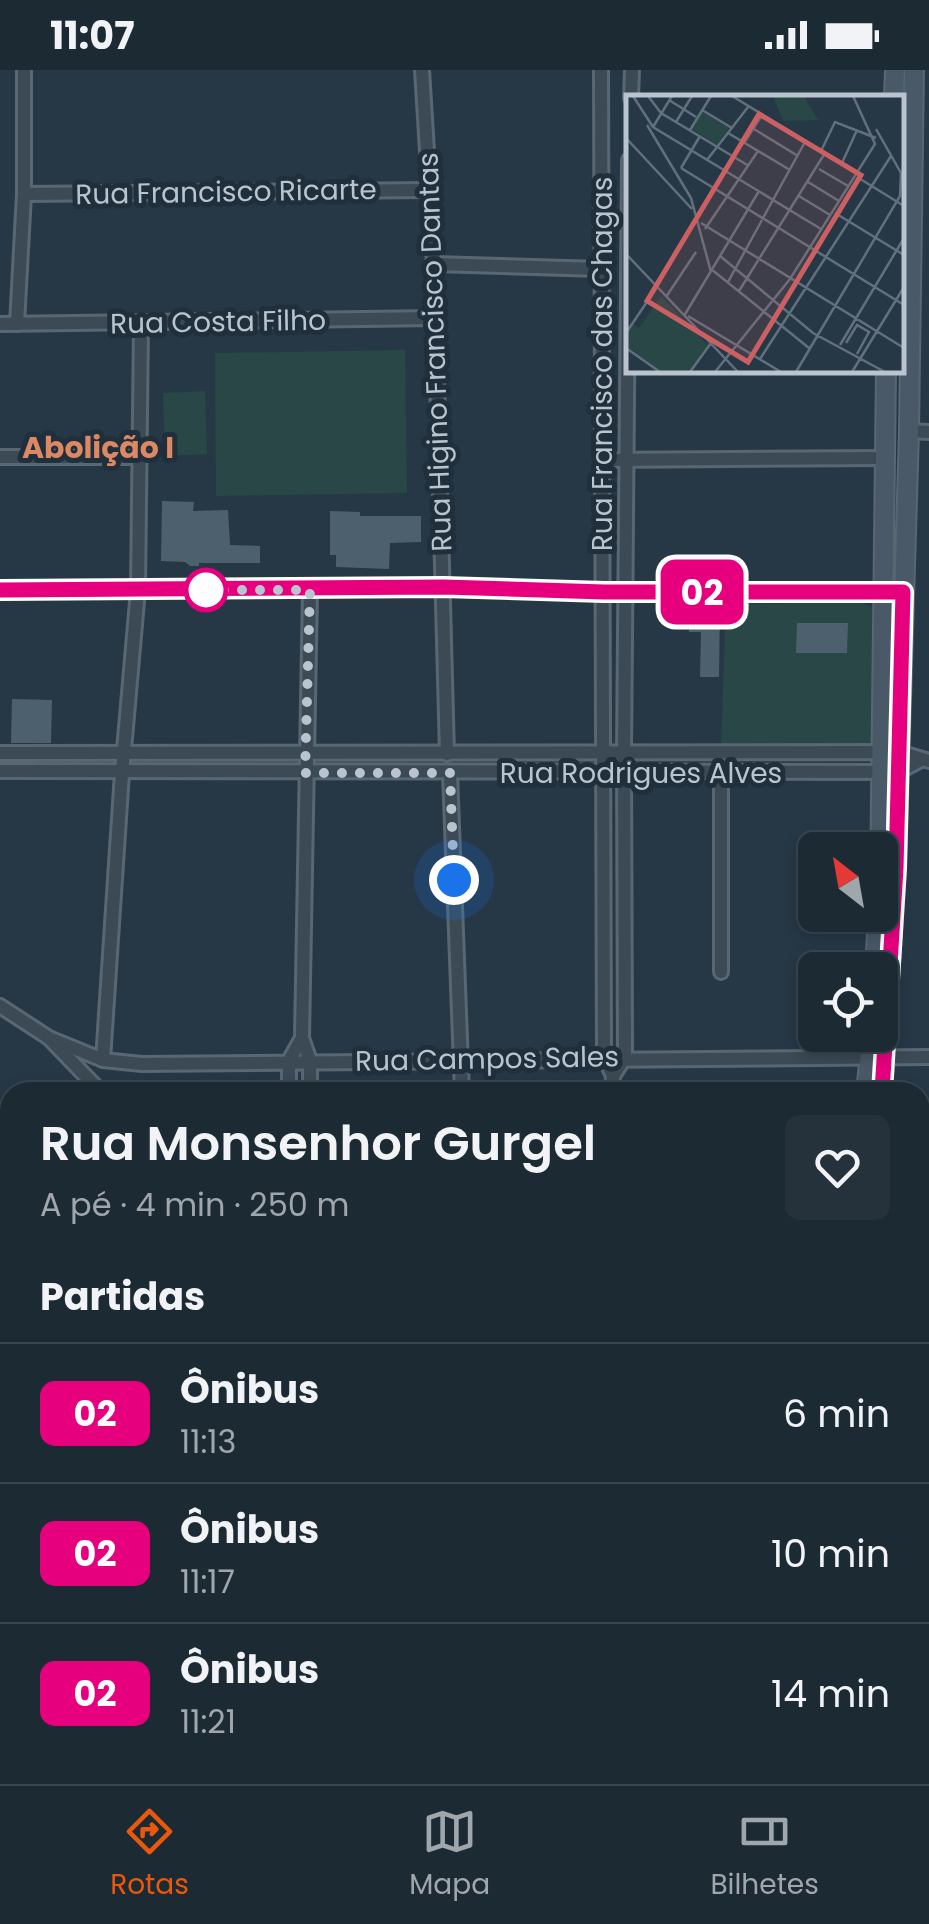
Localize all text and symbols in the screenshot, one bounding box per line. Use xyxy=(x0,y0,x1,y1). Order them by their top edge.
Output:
text: 11:07 xyxy=(50,9,134,62)
inset map xyxy=(626,95,904,372)
street label: Rua Higino Francisco Dantas xyxy=(409,152,461,552)
street label: Rua Francisco Ricarte xyxy=(75,170,377,214)
street label: Rua Francisco das Chagas xyxy=(583,177,622,551)
street label: Rua Costa Filho xyxy=(110,301,326,343)
district label: Abolição I xyxy=(22,426,174,469)
line badge: 02 xyxy=(657,560,747,624)
text: 02 xyxy=(681,568,723,617)
unlabelled marker xyxy=(185,569,227,611)
street label: Rua Rodrigues Alves xyxy=(500,754,782,793)
north arrow xyxy=(798,832,898,932)
map controls xyxy=(798,832,898,1052)
your location xyxy=(429,855,479,905)
button: locate xyxy=(798,952,898,1052)
street label: Rua Campos Sales xyxy=(355,1037,619,1081)
text: Rua Monsenhor Gurgel xyxy=(40,1110,596,1177)
button: heart xyxy=(785,1115,890,1220)
text: A pé · 4 min · 250 m xyxy=(40,1182,349,1227)
text: Partidas xyxy=(40,1270,205,1323)
text: Ônibus xyxy=(180,1363,319,1416)
text: 6 min xyxy=(783,1387,890,1440)
text: 02 xyxy=(74,1389,116,1438)
text: 11:13 xyxy=(180,1419,236,1464)
text: Ônibus xyxy=(180,1503,319,1556)
text: 10 min xyxy=(771,1527,890,1580)
text: 02 xyxy=(74,1529,116,1578)
text: 11:17 xyxy=(180,1559,235,1604)
text: Ônibus xyxy=(180,1643,319,1696)
text: 14 min xyxy=(771,1667,890,1720)
text: 02 xyxy=(74,1669,116,1718)
text: 11:21 xyxy=(180,1699,236,1744)
tab: Rotas xyxy=(110,1804,189,1906)
tab: Mapa xyxy=(409,1804,490,1906)
tab: Bilhetes xyxy=(710,1804,819,1906)

